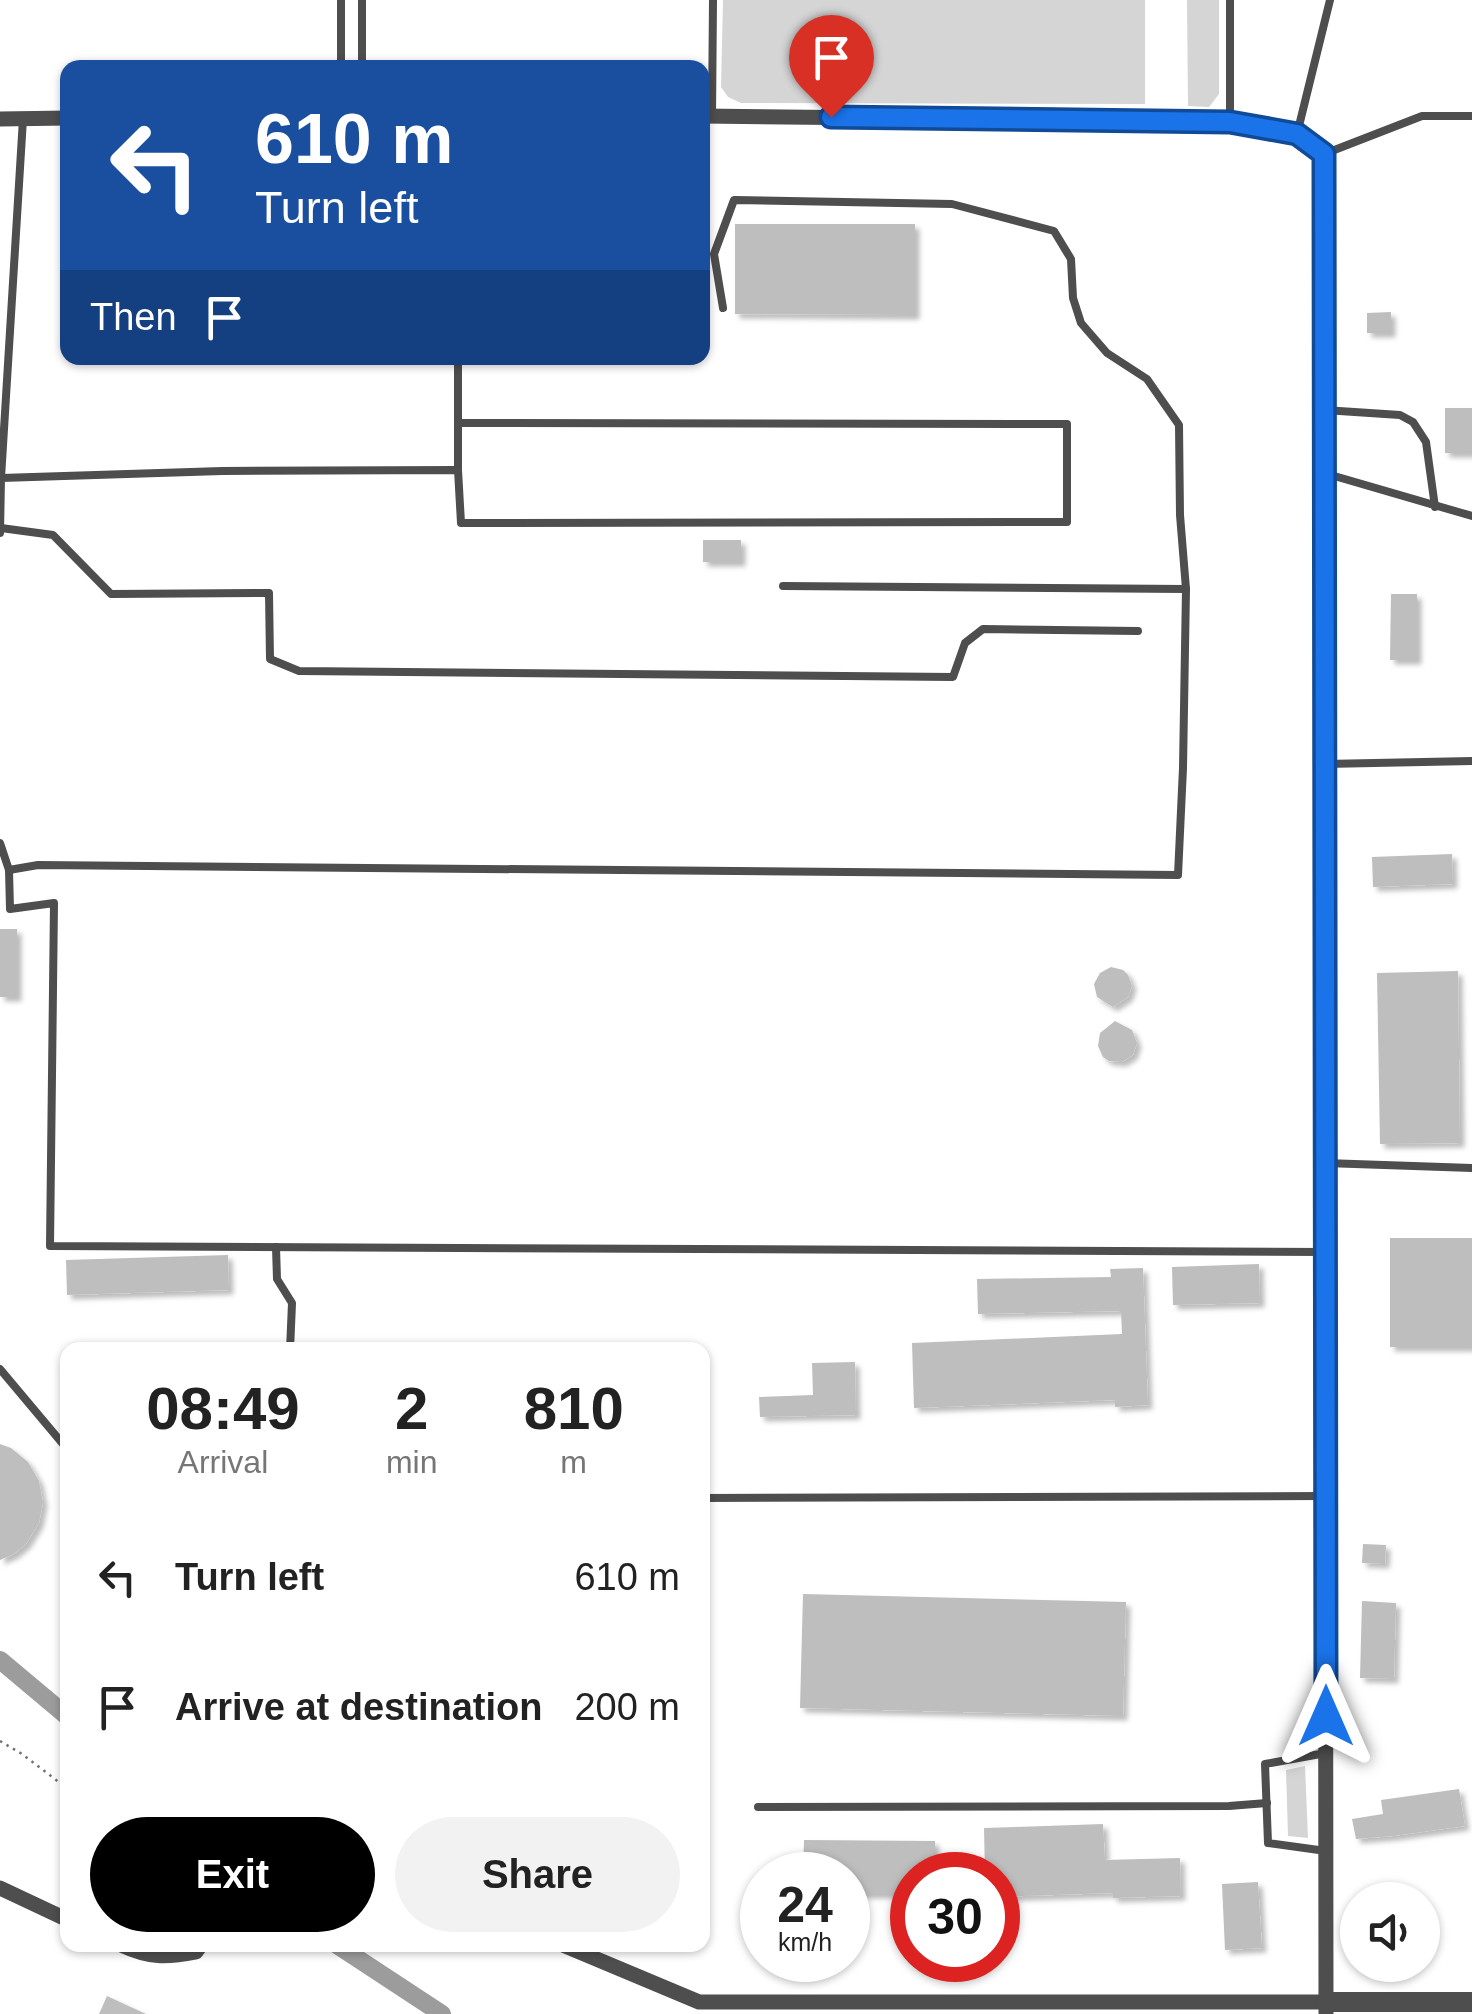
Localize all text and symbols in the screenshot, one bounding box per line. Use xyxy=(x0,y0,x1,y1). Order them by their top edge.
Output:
pin xyxy=(789,15,874,118)
icon: arrive xyxy=(804,30,859,85)
icon: left xyxy=(90,100,220,230)
text: 610 m xyxy=(255,100,453,178)
text: Turn left xyxy=(255,182,418,233)
icon: arrive xyxy=(197,290,252,345)
text: Then xyxy=(90,296,177,338)
text: 08:49 xyxy=(146,1375,300,1442)
text: 2 xyxy=(395,1375,428,1442)
text: 810 xyxy=(524,1375,624,1442)
text: Arrival xyxy=(178,1444,268,1480)
text: min xyxy=(386,1444,437,1480)
text: m xyxy=(560,1444,587,1480)
icon: left xyxy=(90,1550,145,1605)
text: Turn left xyxy=(175,1556,324,1598)
text: 610 m xyxy=(574,1556,680,1598)
position arrow xyxy=(1274,1664,1378,1768)
icon: arrive xyxy=(90,1680,145,1735)
text: Arrive at destination xyxy=(175,1686,542,1728)
text: 200 m xyxy=(574,1686,680,1728)
button: Exit xyxy=(90,1817,375,1932)
button: Share xyxy=(395,1817,680,1932)
speed limit sign: 30 xyxy=(890,1852,1020,1982)
text: 24 xyxy=(777,1877,833,1933)
map controls xyxy=(1340,1882,1440,1982)
button: sound xyxy=(1340,1882,1440,1982)
text: km/h xyxy=(778,1928,832,1956)

